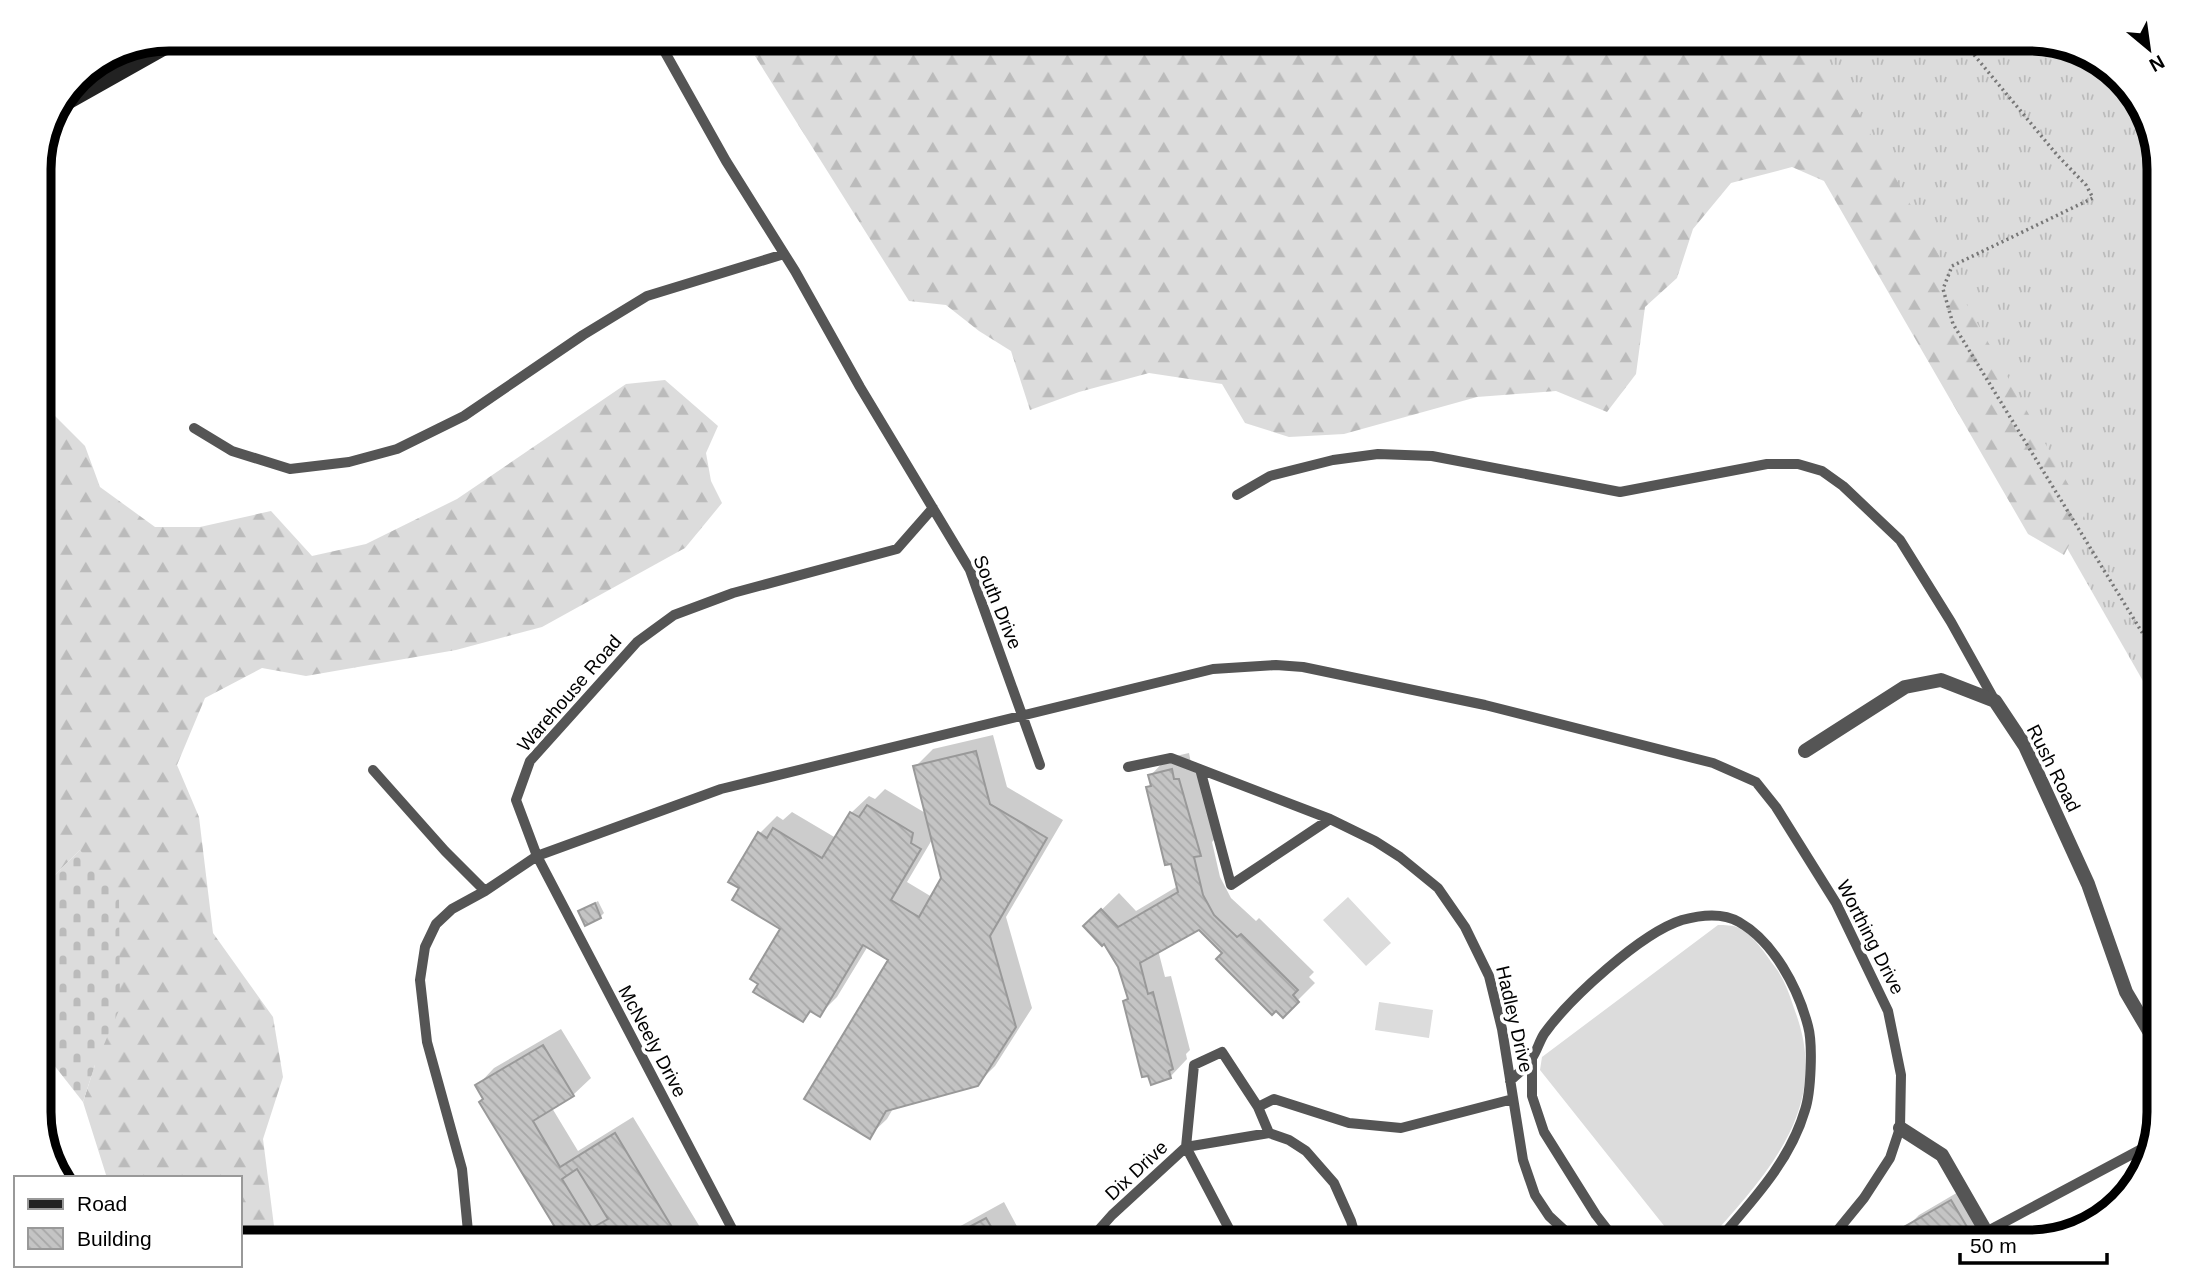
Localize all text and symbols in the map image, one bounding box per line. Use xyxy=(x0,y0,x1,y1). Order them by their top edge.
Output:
north arrow xyxy=(2114,14,2184,84)
text: N xyxy=(2146,51,2168,76)
street label: South Drive xyxy=(969,552,1026,652)
street label: Warehouse Road xyxy=(513,631,626,756)
street label: Rush Road xyxy=(2023,721,2084,815)
street label: Worthing Drive xyxy=(1833,877,1908,998)
street label: Hadley Drive xyxy=(1492,964,1537,1074)
street label: McNeely Drive xyxy=(614,982,691,1101)
street label: Dix Drive xyxy=(1101,1136,1172,1204)
legend xyxy=(14,1176,242,1267)
text: Road xyxy=(77,1192,127,1215)
scale bar xyxy=(1960,1222,2107,1266)
text: Building xyxy=(77,1227,152,1250)
text: 50 m xyxy=(1970,1234,2017,1257)

